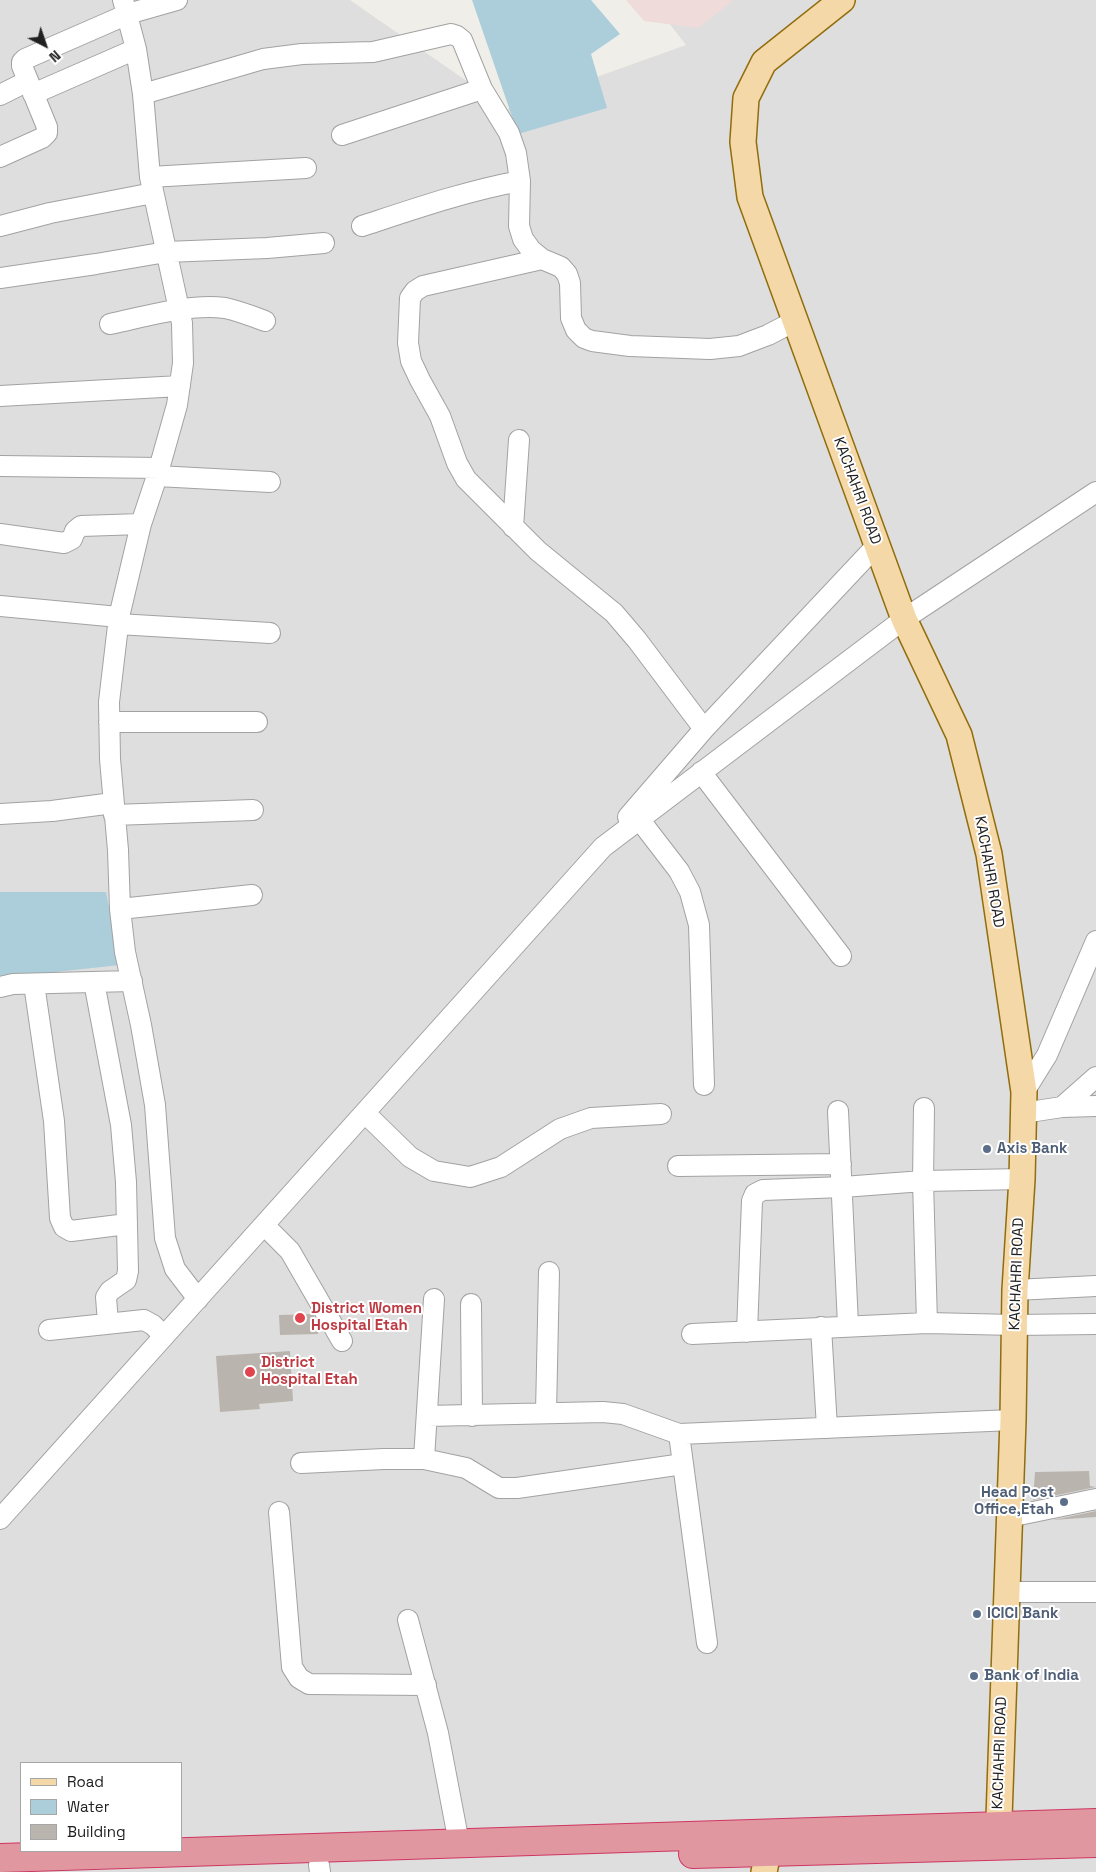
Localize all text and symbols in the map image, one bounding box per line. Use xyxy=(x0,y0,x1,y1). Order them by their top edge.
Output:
north arrow xyxy=(20,20,70,70)
text: N xyxy=(45,46,64,66)
street label: KACHAHRI ROAD xyxy=(829,435,885,547)
street label: KACHAHRI ROAD xyxy=(970,815,1008,929)
place label: Axis Bank xyxy=(997,1140,1067,1158)
marker: Axis Bank xyxy=(981,1143,993,1155)
street label: KACHAHRI ROAD xyxy=(1006,1217,1028,1331)
place label: District Women Hospital Etah xyxy=(311,1300,422,1335)
marker: District Women Hospital Etah xyxy=(293,1311,307,1325)
place label: District Hospital Etah xyxy=(261,1354,358,1389)
marker: District Hospital Etah xyxy=(243,1365,257,1379)
place label: Head Post Office,Etah xyxy=(974,1484,1054,1519)
marker: Head Post Office,Etah xyxy=(1058,1496,1070,1508)
place label: ICICI Bank xyxy=(987,1605,1058,1623)
marker: ICICI Bank xyxy=(971,1608,983,1620)
place label: Bank of India xyxy=(984,1667,1079,1685)
marker: Bank of India xyxy=(968,1670,980,1682)
street label: KACHAHRI ROAD xyxy=(989,1696,1011,1810)
legend xyxy=(20,1762,182,1852)
text: Road xyxy=(67,1772,104,1791)
text: Water xyxy=(67,1797,109,1816)
text: Building xyxy=(67,1822,126,1841)

